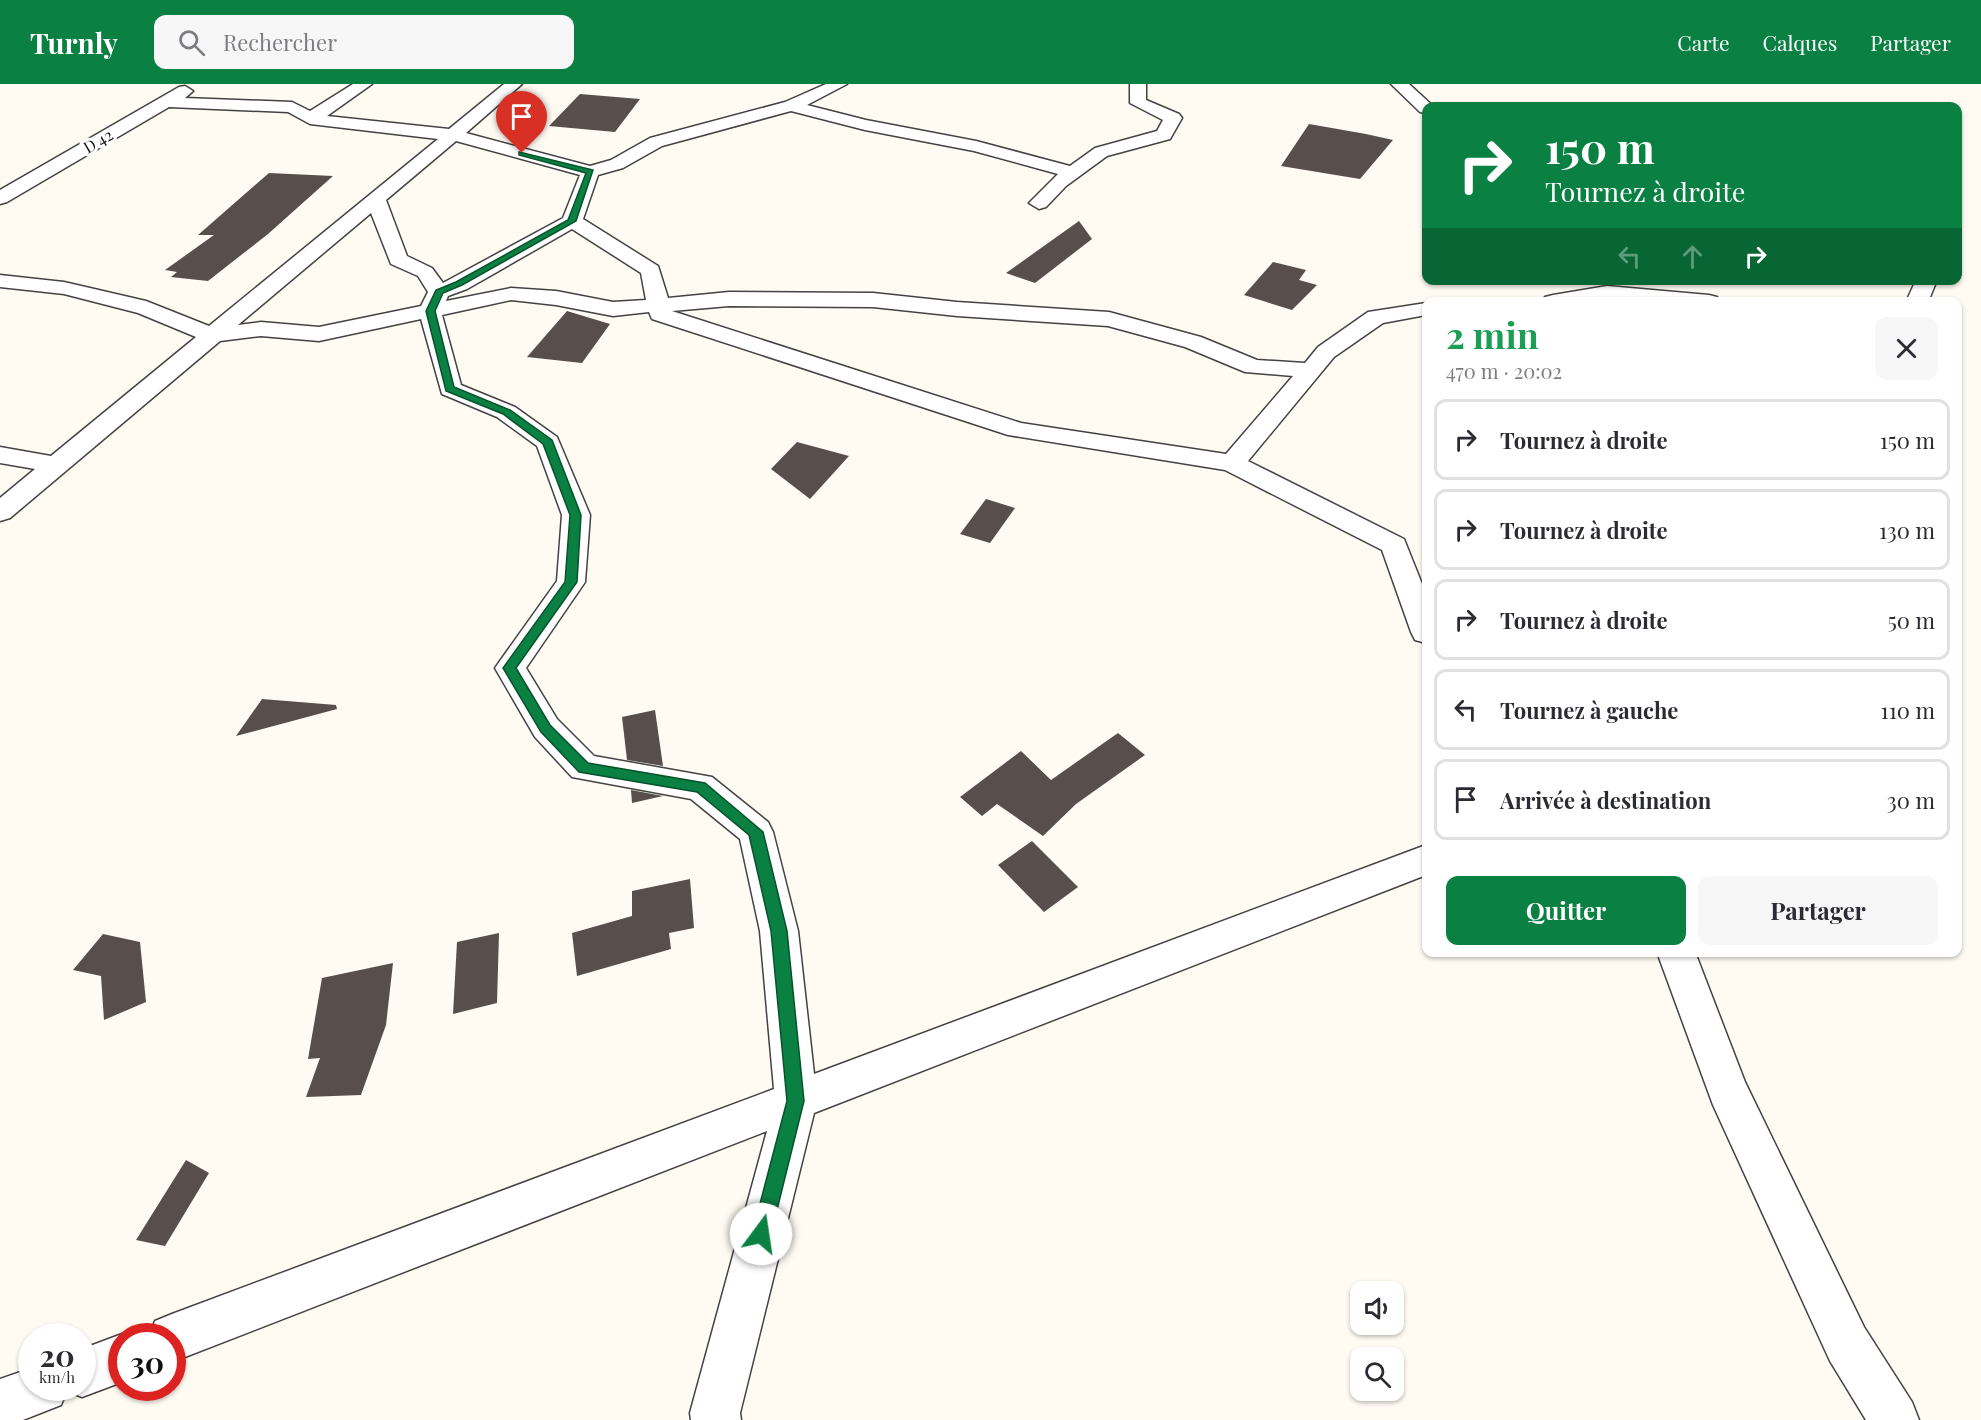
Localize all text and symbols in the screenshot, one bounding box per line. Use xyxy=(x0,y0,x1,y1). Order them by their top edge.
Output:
search box xyxy=(154,15,574,69)
text: Turnly xyxy=(30,24,118,61)
icon: search xyxy=(175,26,208,59)
text: Rechercher xyxy=(223,27,337,57)
text: Carte xyxy=(1677,28,1730,56)
text: Calques xyxy=(1763,28,1837,56)
text: Partager xyxy=(1870,28,1951,56)
pin xyxy=(496,91,547,153)
icon: arrive xyxy=(505,100,538,133)
text: 150 m xyxy=(1545,119,1655,175)
street label: D 42 xyxy=(79,124,116,157)
icon: right xyxy=(1446,126,1524,204)
text: Tournez à droite xyxy=(1545,173,1745,209)
icon: left xyxy=(1613,240,1646,273)
icon: ahead xyxy=(1676,240,1709,273)
icon: right xyxy=(1739,240,1772,273)
text: 2 min xyxy=(1446,310,1539,358)
button: close xyxy=(1875,317,1938,380)
text: 470 m · 20:02 xyxy=(1446,357,1562,384)
icon: right xyxy=(1449,423,1482,456)
text: Tournez à droite xyxy=(1500,425,1668,455)
text: 150 m xyxy=(1880,425,1935,455)
icon: right xyxy=(1449,513,1482,546)
text: Tournez à droite xyxy=(1500,515,1668,545)
text: 130 m xyxy=(1879,515,1935,545)
icon: right xyxy=(1449,603,1482,636)
text: Tournez à droite xyxy=(1500,605,1668,635)
text: 50 m xyxy=(1888,605,1935,635)
icon: left xyxy=(1449,693,1482,726)
text: Tournez à gauche xyxy=(1500,695,1678,725)
text: 110 m xyxy=(1881,695,1935,725)
icon: arrive xyxy=(1449,783,1482,816)
text: Arrivée à destination xyxy=(1500,785,1711,815)
text: 30 m xyxy=(1887,785,1935,815)
button: Quitter xyxy=(1446,876,1686,945)
button: Partager xyxy=(1698,876,1938,945)
position arrow xyxy=(729,1202,793,1266)
map controls xyxy=(1350,1281,1404,1401)
button: sound xyxy=(1350,1281,1404,1335)
speed limit sign: 30 xyxy=(108,1323,186,1401)
text: 20 xyxy=(39,1335,75,1375)
button: search xyxy=(1350,1347,1404,1401)
text: km/h xyxy=(39,1367,75,1387)

